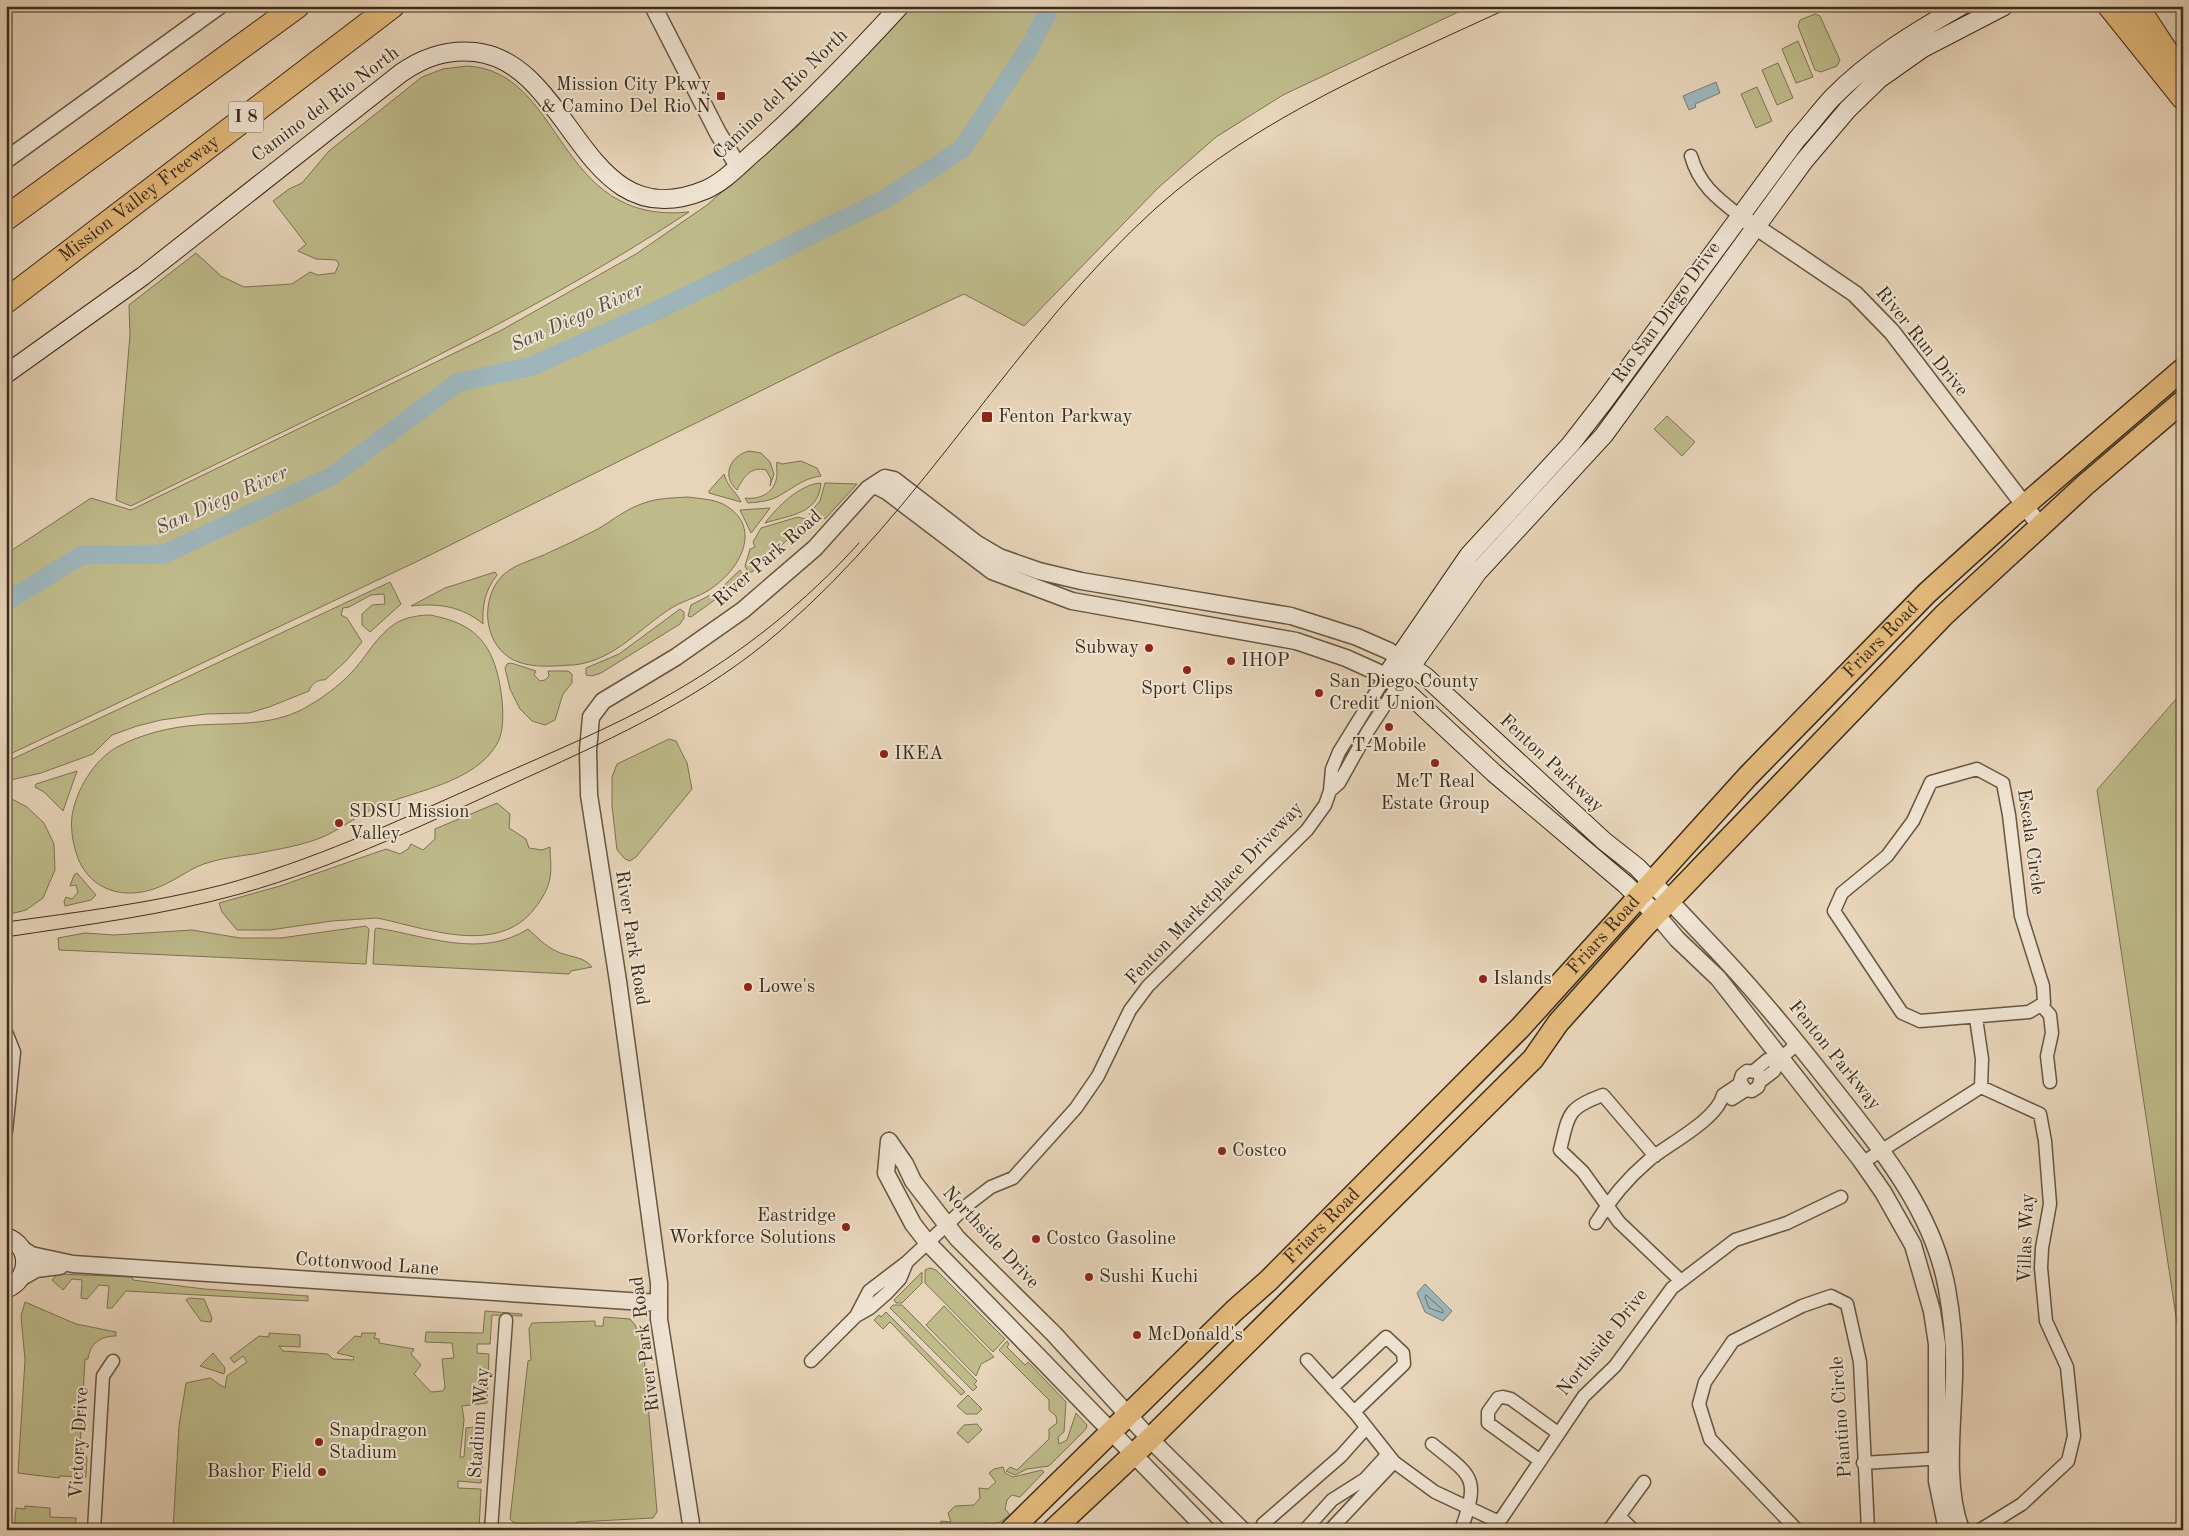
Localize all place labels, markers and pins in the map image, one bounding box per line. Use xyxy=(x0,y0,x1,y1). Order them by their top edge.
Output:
place label: Mission City Pkwy & Camino Del Rio N xyxy=(541,76,711,117)
marker: Mission City Pkwy & Camino Del Rio N xyxy=(715,90,727,102)
place label: Fenton Parkway xyxy=(998,408,1133,427)
marker: Fenton Parkway xyxy=(980,410,994,424)
place label: Subway xyxy=(1074,639,1139,658)
marker: Subway xyxy=(1143,642,1155,654)
place label: IHOP xyxy=(1241,652,1290,671)
marker: IHOP xyxy=(1225,655,1237,667)
marker: Sport Clips xyxy=(1181,664,1193,676)
place label: San Diego County Credit Union xyxy=(1329,673,1479,714)
place label: Sport Clips xyxy=(1141,680,1233,699)
marker: San Diego County Credit Union xyxy=(1313,687,1325,699)
marker: T-Mobile xyxy=(1383,721,1395,733)
place label: T-Mobile xyxy=(1352,737,1426,756)
place label: IKEA xyxy=(894,745,944,764)
marker: IKEA xyxy=(878,748,890,760)
marker: McT Real Estate Group xyxy=(1429,757,1441,769)
place label: McT Real Estate Group xyxy=(1381,773,1489,814)
place label: SDSU Mission Valley xyxy=(349,803,469,844)
marker: SDSU Mission Valley xyxy=(333,817,345,829)
place label: Islands xyxy=(1493,970,1552,989)
marker: Islands xyxy=(1477,973,1489,985)
place label: Lowe's xyxy=(758,978,815,997)
marker: Lowe's xyxy=(742,981,754,993)
place label: Costco xyxy=(1232,1142,1287,1161)
marker: Costco xyxy=(1216,1145,1228,1157)
place label: Eastridge Workforce Solutions xyxy=(668,1207,836,1248)
marker: Eastridge Workforce Solutions xyxy=(840,1221,852,1233)
place label: Costco Gasoline xyxy=(1046,1230,1176,1249)
marker: Costco Gasoline xyxy=(1030,1233,1042,1245)
place label: Sushi Kuchi xyxy=(1099,1268,1198,1287)
marker: Sushi Kuchi xyxy=(1083,1271,1095,1283)
place label: McDonald's xyxy=(1147,1326,1243,1345)
marker: McDonald's xyxy=(1131,1329,1143,1341)
place label: Snapdragon Stadium xyxy=(329,1422,427,1463)
marker: Snapdragon Stadium xyxy=(313,1436,325,1448)
place label: Bashor Field xyxy=(207,1463,312,1482)
marker: Bashor Field xyxy=(316,1466,328,1478)

